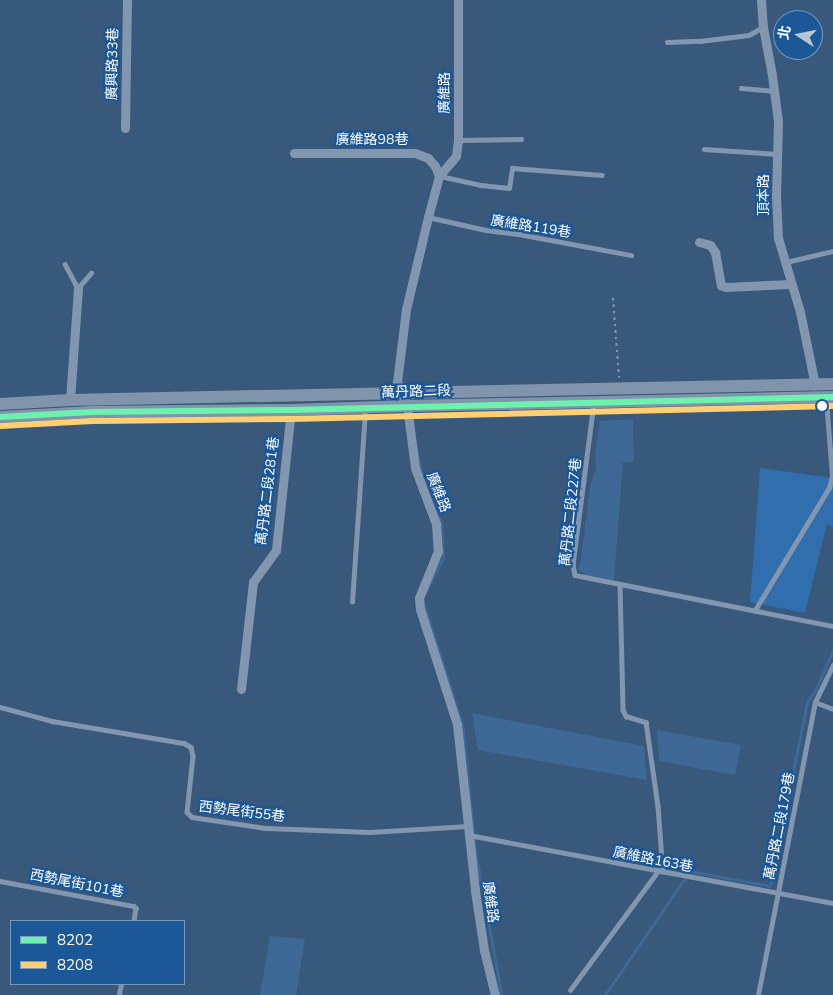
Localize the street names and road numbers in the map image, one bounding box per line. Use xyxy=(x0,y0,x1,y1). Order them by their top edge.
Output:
street label: 廣興路33巷 xyxy=(103,27,121,101)
street label: 廣維路 xyxy=(436,72,452,114)
street label: 廣維路98巷 xyxy=(336,131,408,147)
street label: 頂本路 xyxy=(755,174,771,216)
street label: 廣維路119巷 xyxy=(490,211,572,241)
street label: 萬丹路二段 xyxy=(381,381,451,401)
street label: 萬丹路二段281巷 xyxy=(252,436,282,546)
street label: 萬丹路二段227巷 xyxy=(556,457,584,567)
street label: 廣維路 xyxy=(424,469,454,515)
street label: 萬丹路二段179巷 xyxy=(760,771,798,881)
street label: 西勢尾街55巷 xyxy=(198,797,286,825)
street label: 廣維路163巷 xyxy=(612,843,694,875)
street label: 西勢尾街101巷 xyxy=(29,866,125,900)
street label: 廣維路 xyxy=(480,880,502,924)

